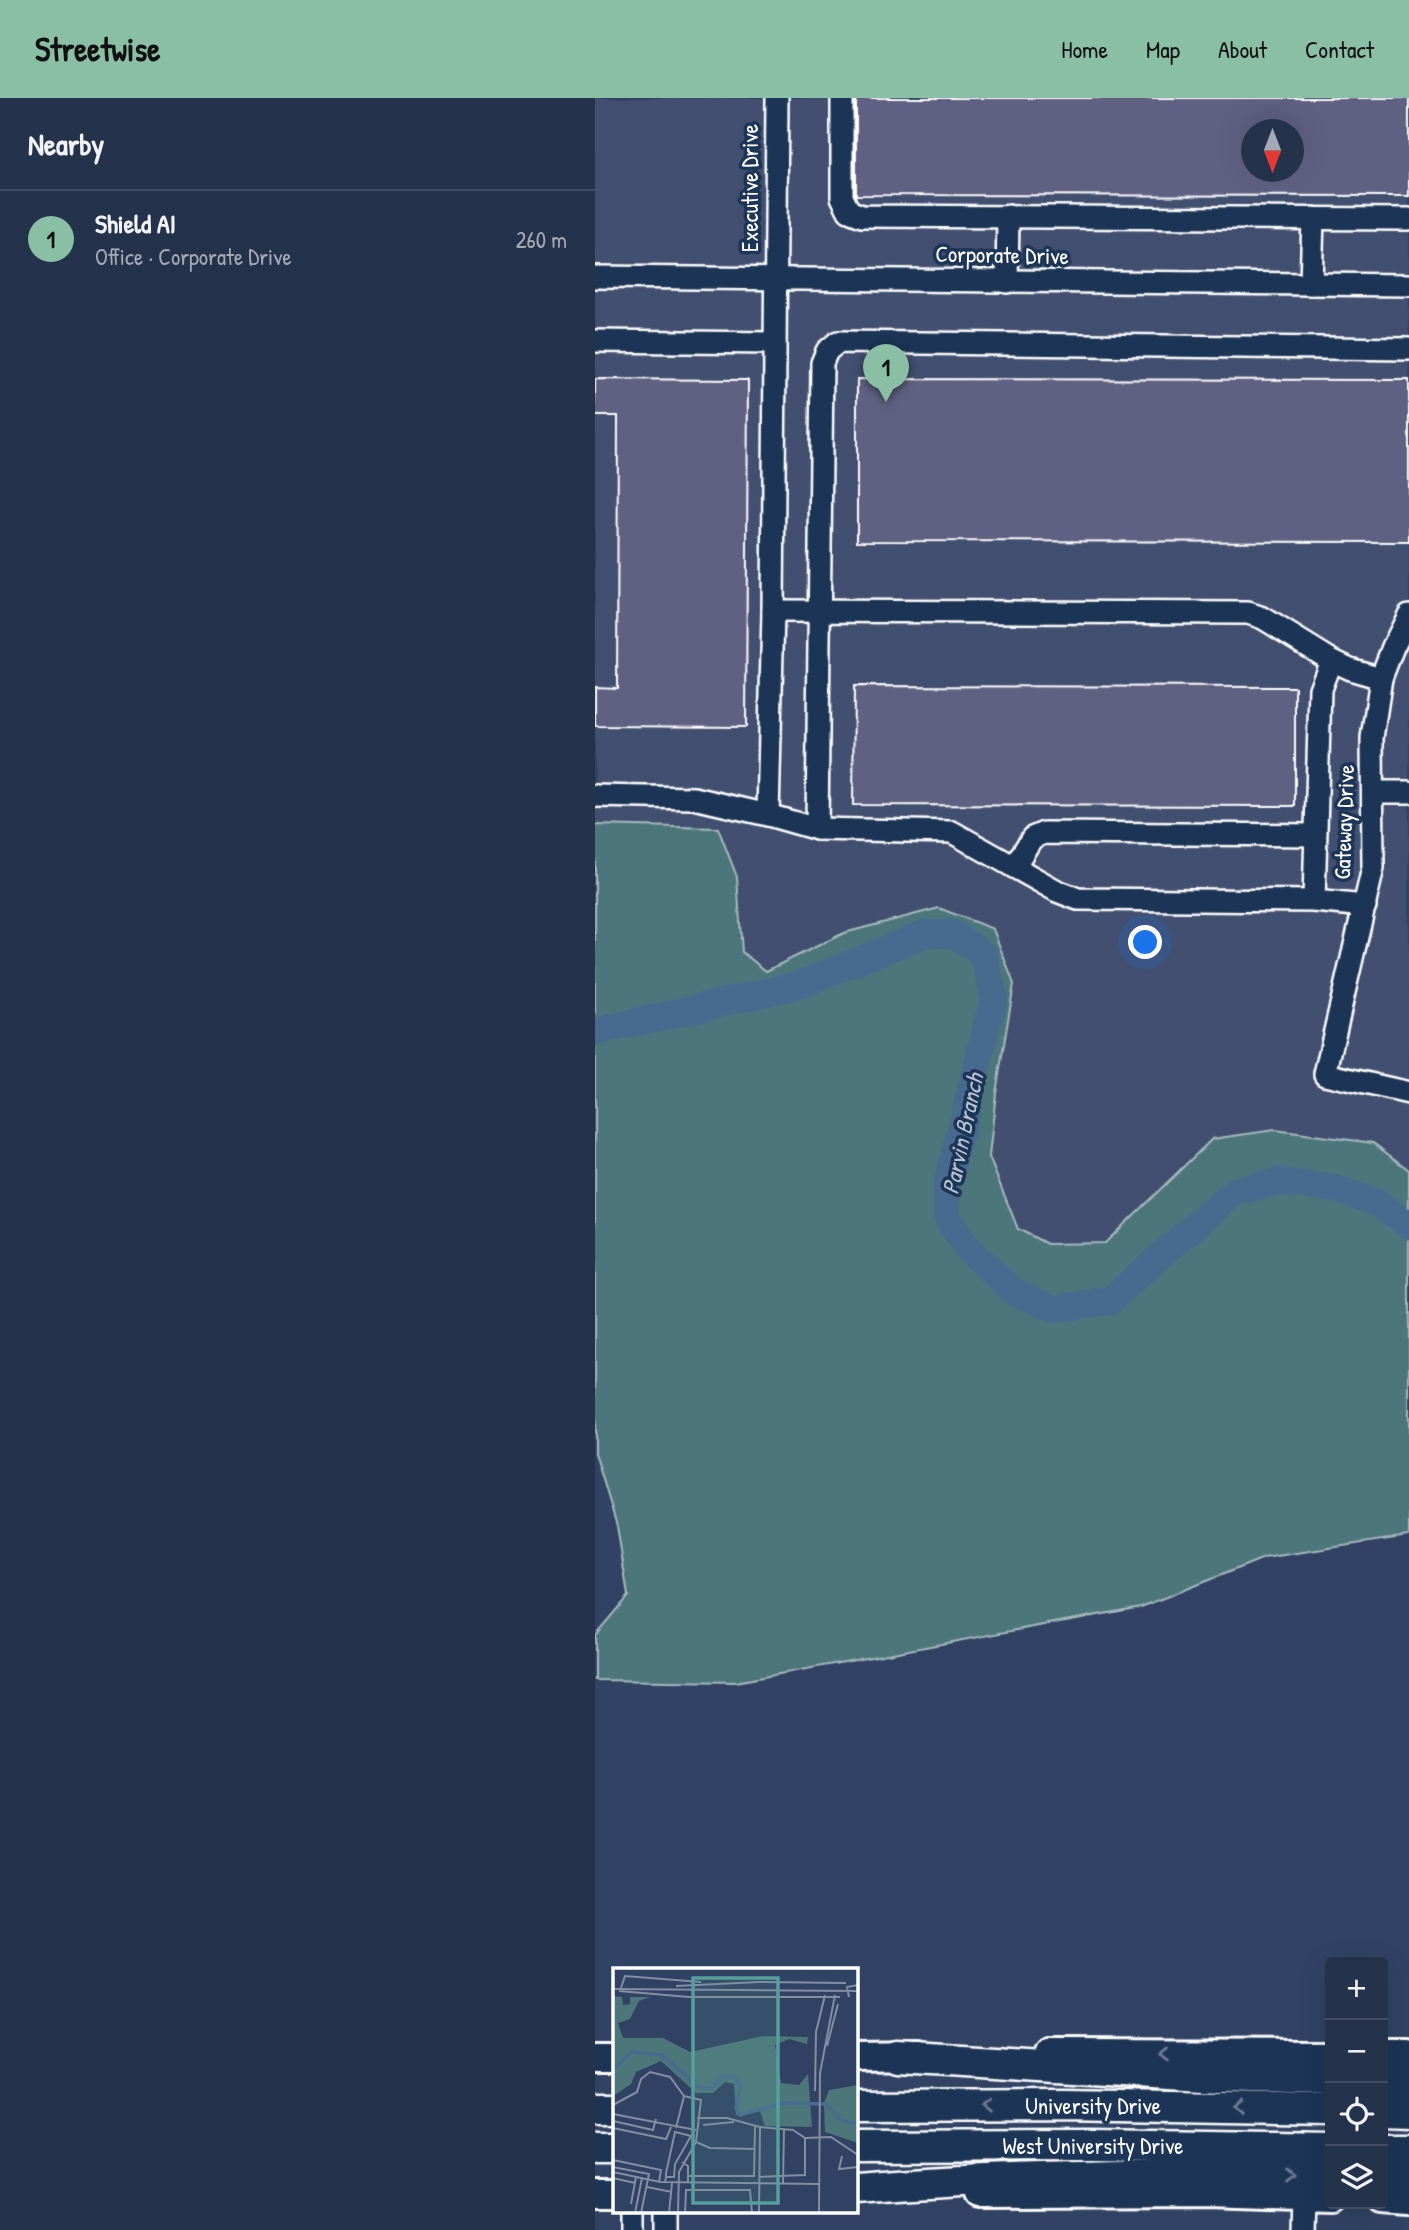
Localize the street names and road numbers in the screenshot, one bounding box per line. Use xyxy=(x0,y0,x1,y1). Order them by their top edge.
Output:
street label: Executive Drive xyxy=(734,124,765,252)
street label: Corporate Drive xyxy=(935,238,1069,271)
street label: Gateway Drive xyxy=(1326,764,1361,880)
street label: University Drive xyxy=(1025,2090,1161,2121)
street label: West University Drive xyxy=(1002,2130,1184,2161)

